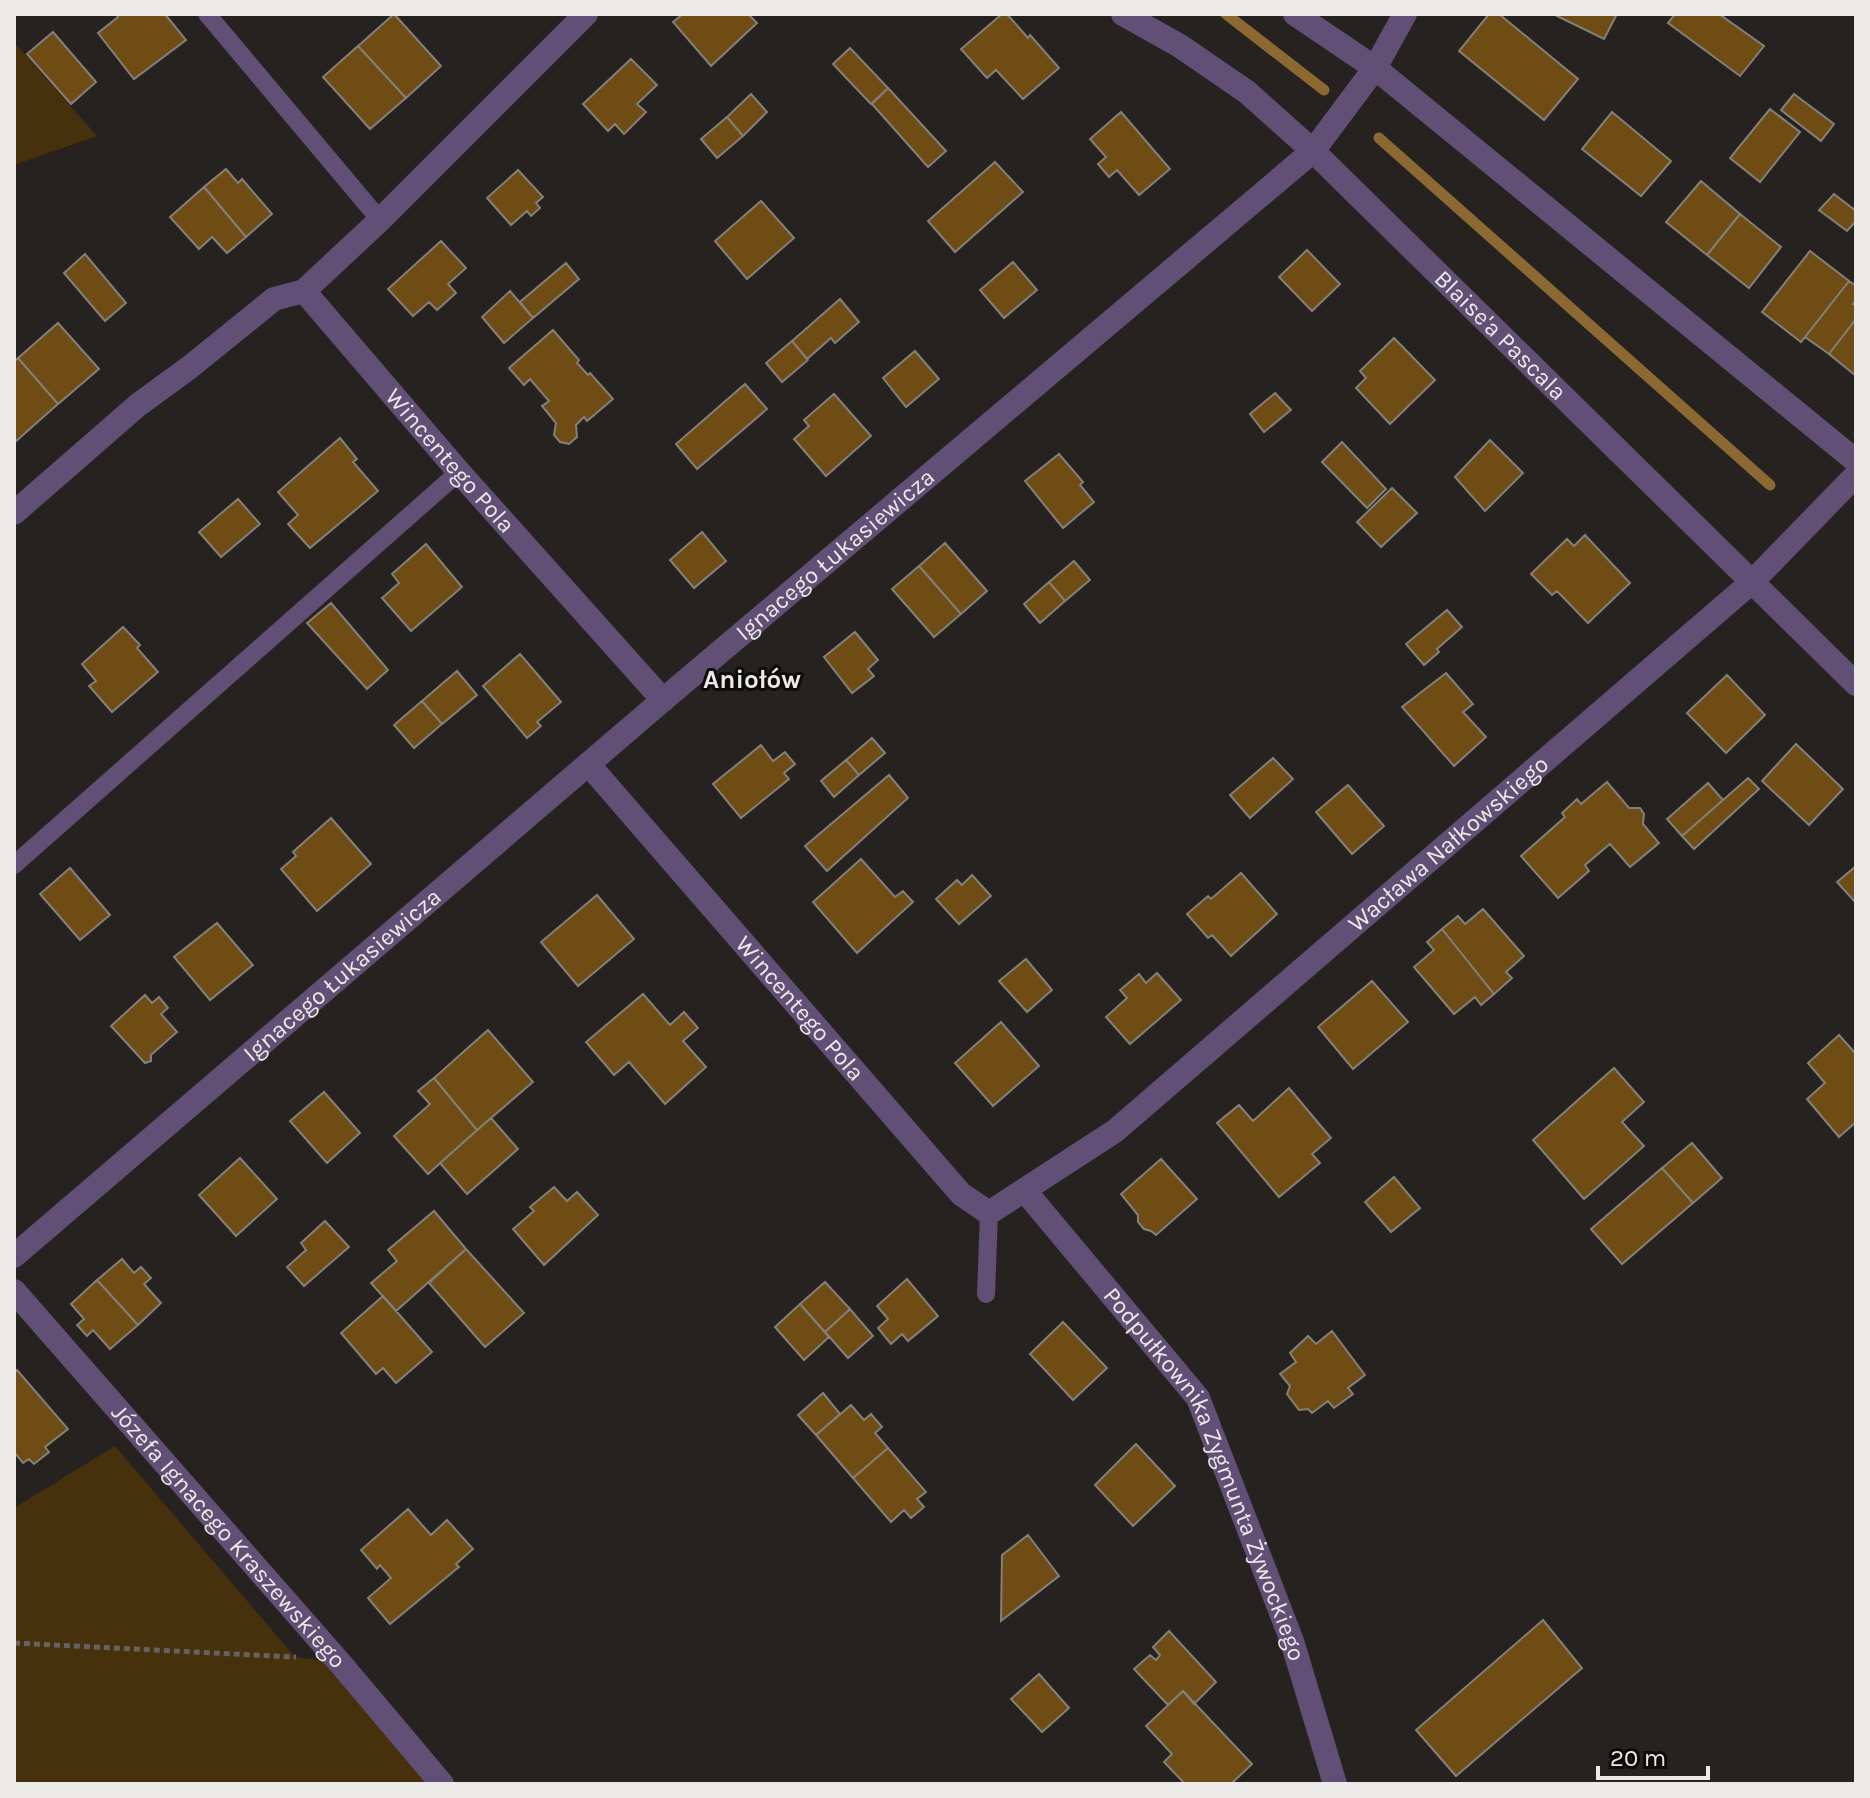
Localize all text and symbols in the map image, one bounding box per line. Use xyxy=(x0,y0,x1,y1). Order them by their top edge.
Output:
street label: Blaise'a Pascala xyxy=(1429,264,1572,406)
street label: Wincentego Pola xyxy=(380,383,521,539)
street label: Ignacego Łukasiewicza xyxy=(730,463,940,646)
district label: Aniołów xyxy=(703,664,801,695)
street label: Wacława Nałkowskiego xyxy=(1342,750,1554,938)
street label: Ignacego Łukasiewicza xyxy=(238,883,447,1067)
street label: Wincentego Pola xyxy=(730,930,870,1086)
street label: Podpułkownika Zygmunta Żywockiego xyxy=(1098,1282,1311,1664)
street label: Józefa Ignacego Kraszewskiego xyxy=(106,1399,352,1674)
scale bar xyxy=(1598,1730,1708,1780)
text: 20 m xyxy=(1610,1744,1666,1772)

